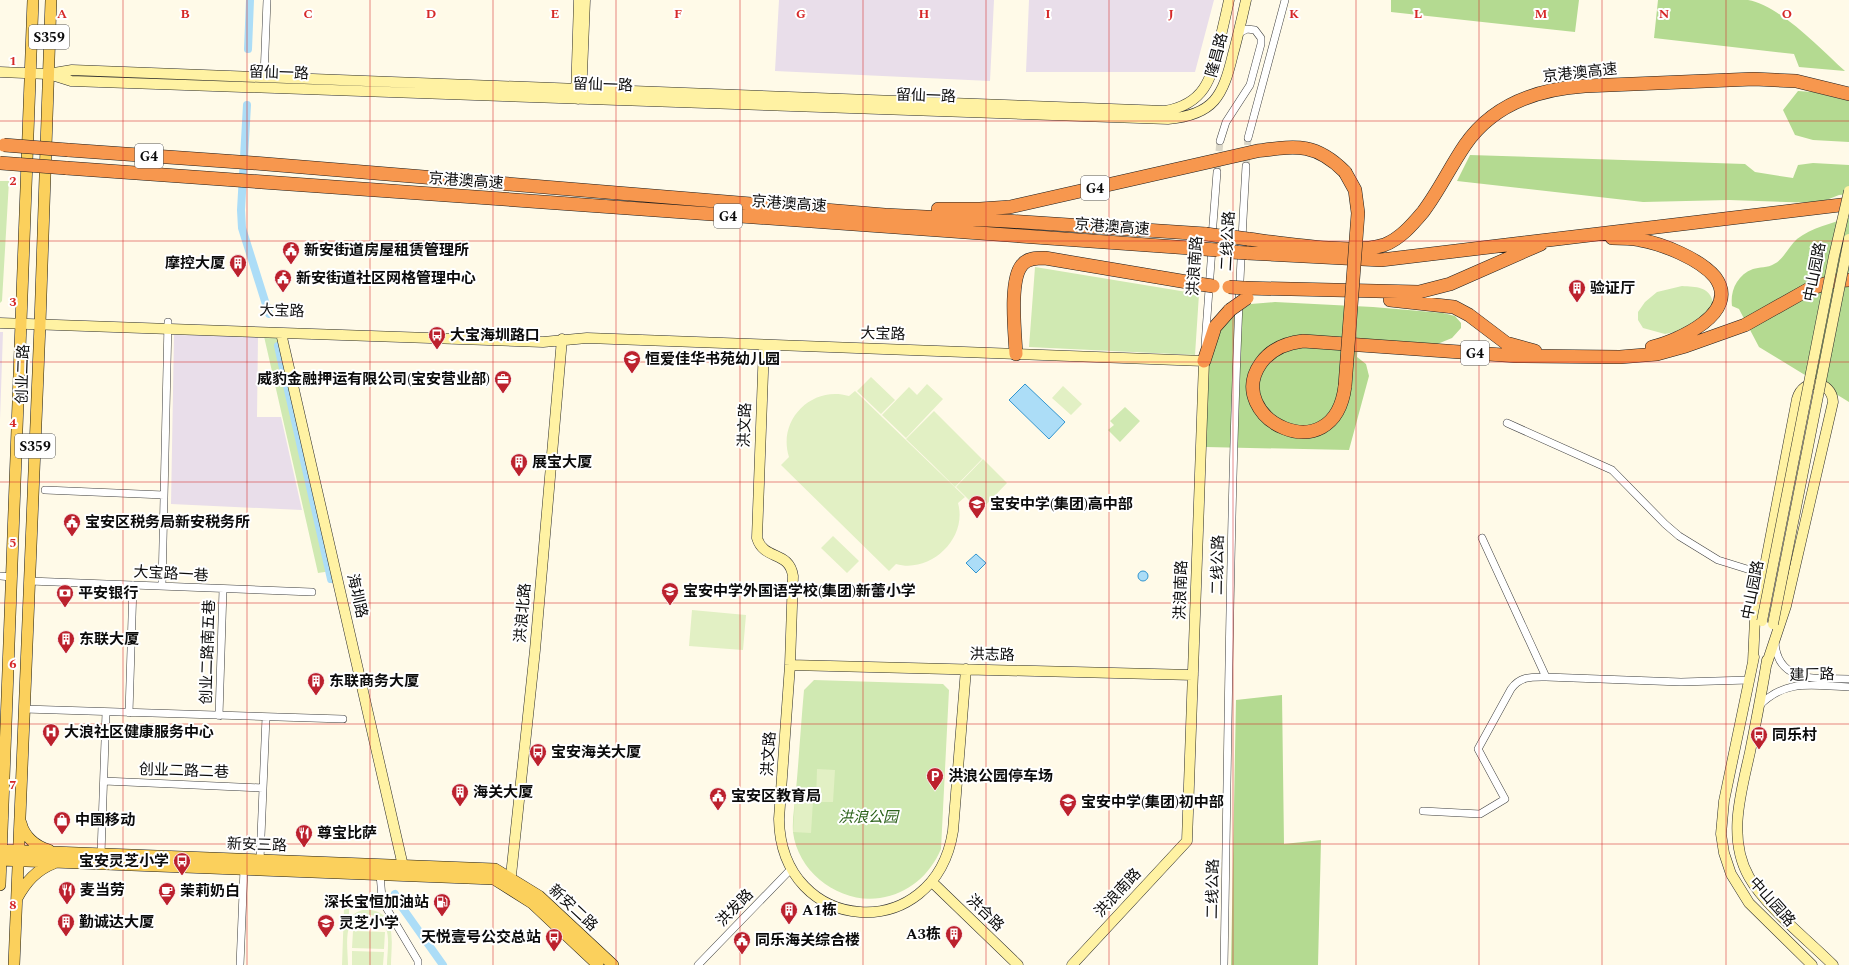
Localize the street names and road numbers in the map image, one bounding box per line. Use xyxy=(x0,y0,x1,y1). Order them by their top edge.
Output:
road number: S359 xyxy=(29,25,69,49)
street label: 隆昌路 xyxy=(1200,30,1234,80)
street label: 京港澳高速 xyxy=(1541,58,1619,88)
street label: 留仙一路 xyxy=(249,60,309,86)
street label: 留仙一路 xyxy=(573,72,633,98)
street label: 留仙一路 xyxy=(896,83,956,109)
road number: G4 xyxy=(135,144,163,168)
street label: 京港澳高速 xyxy=(428,167,504,195)
road number: G4 xyxy=(1081,176,1109,200)
street label: 京港澳高速 xyxy=(751,190,827,218)
road number: G4 xyxy=(714,204,742,228)
street label: 二线公路 xyxy=(1215,210,1241,272)
street label: 京港澳高速 xyxy=(1074,213,1150,241)
street label: 洪浪南路 xyxy=(1181,235,1209,297)
street label: 中山园路 xyxy=(1798,240,1832,304)
street label: 大宝路 xyxy=(259,299,305,323)
street label: 大宝路 xyxy=(860,322,906,346)
road number: G4 xyxy=(1461,341,1489,365)
street label: 创业二路 xyxy=(10,344,36,404)
street label: 洪文路 xyxy=(733,402,757,448)
road number: S359 xyxy=(15,434,55,458)
street label: 二线公路 xyxy=(1206,535,1230,595)
street label: 中山园路 xyxy=(1736,558,1770,622)
street label: 洪浪南路 xyxy=(1168,560,1194,620)
street label: 大宝路一巷 xyxy=(133,561,209,587)
street label: 海圳路 xyxy=(341,571,373,621)
street label: 洪浪北路 xyxy=(509,582,537,644)
street label: 创业二路南五巷 xyxy=(195,599,221,705)
street label: 洪志路 xyxy=(969,643,1015,667)
street label: 建厂路 xyxy=(1789,663,1835,687)
street label: 洪文路 xyxy=(756,731,782,777)
street label: 创业二路二巷 xyxy=(139,758,229,784)
street label: 新安三路 xyxy=(227,832,287,858)
street label: 二线公路 xyxy=(1201,859,1225,919)
street label: 洪浪南路 xyxy=(1089,863,1147,923)
street label: 中山园路 xyxy=(1743,872,1801,932)
street label: 新安二路 xyxy=(543,879,603,937)
street label: 洪发路 xyxy=(711,884,759,932)
street label: 洪合路 xyxy=(961,889,1009,937)

